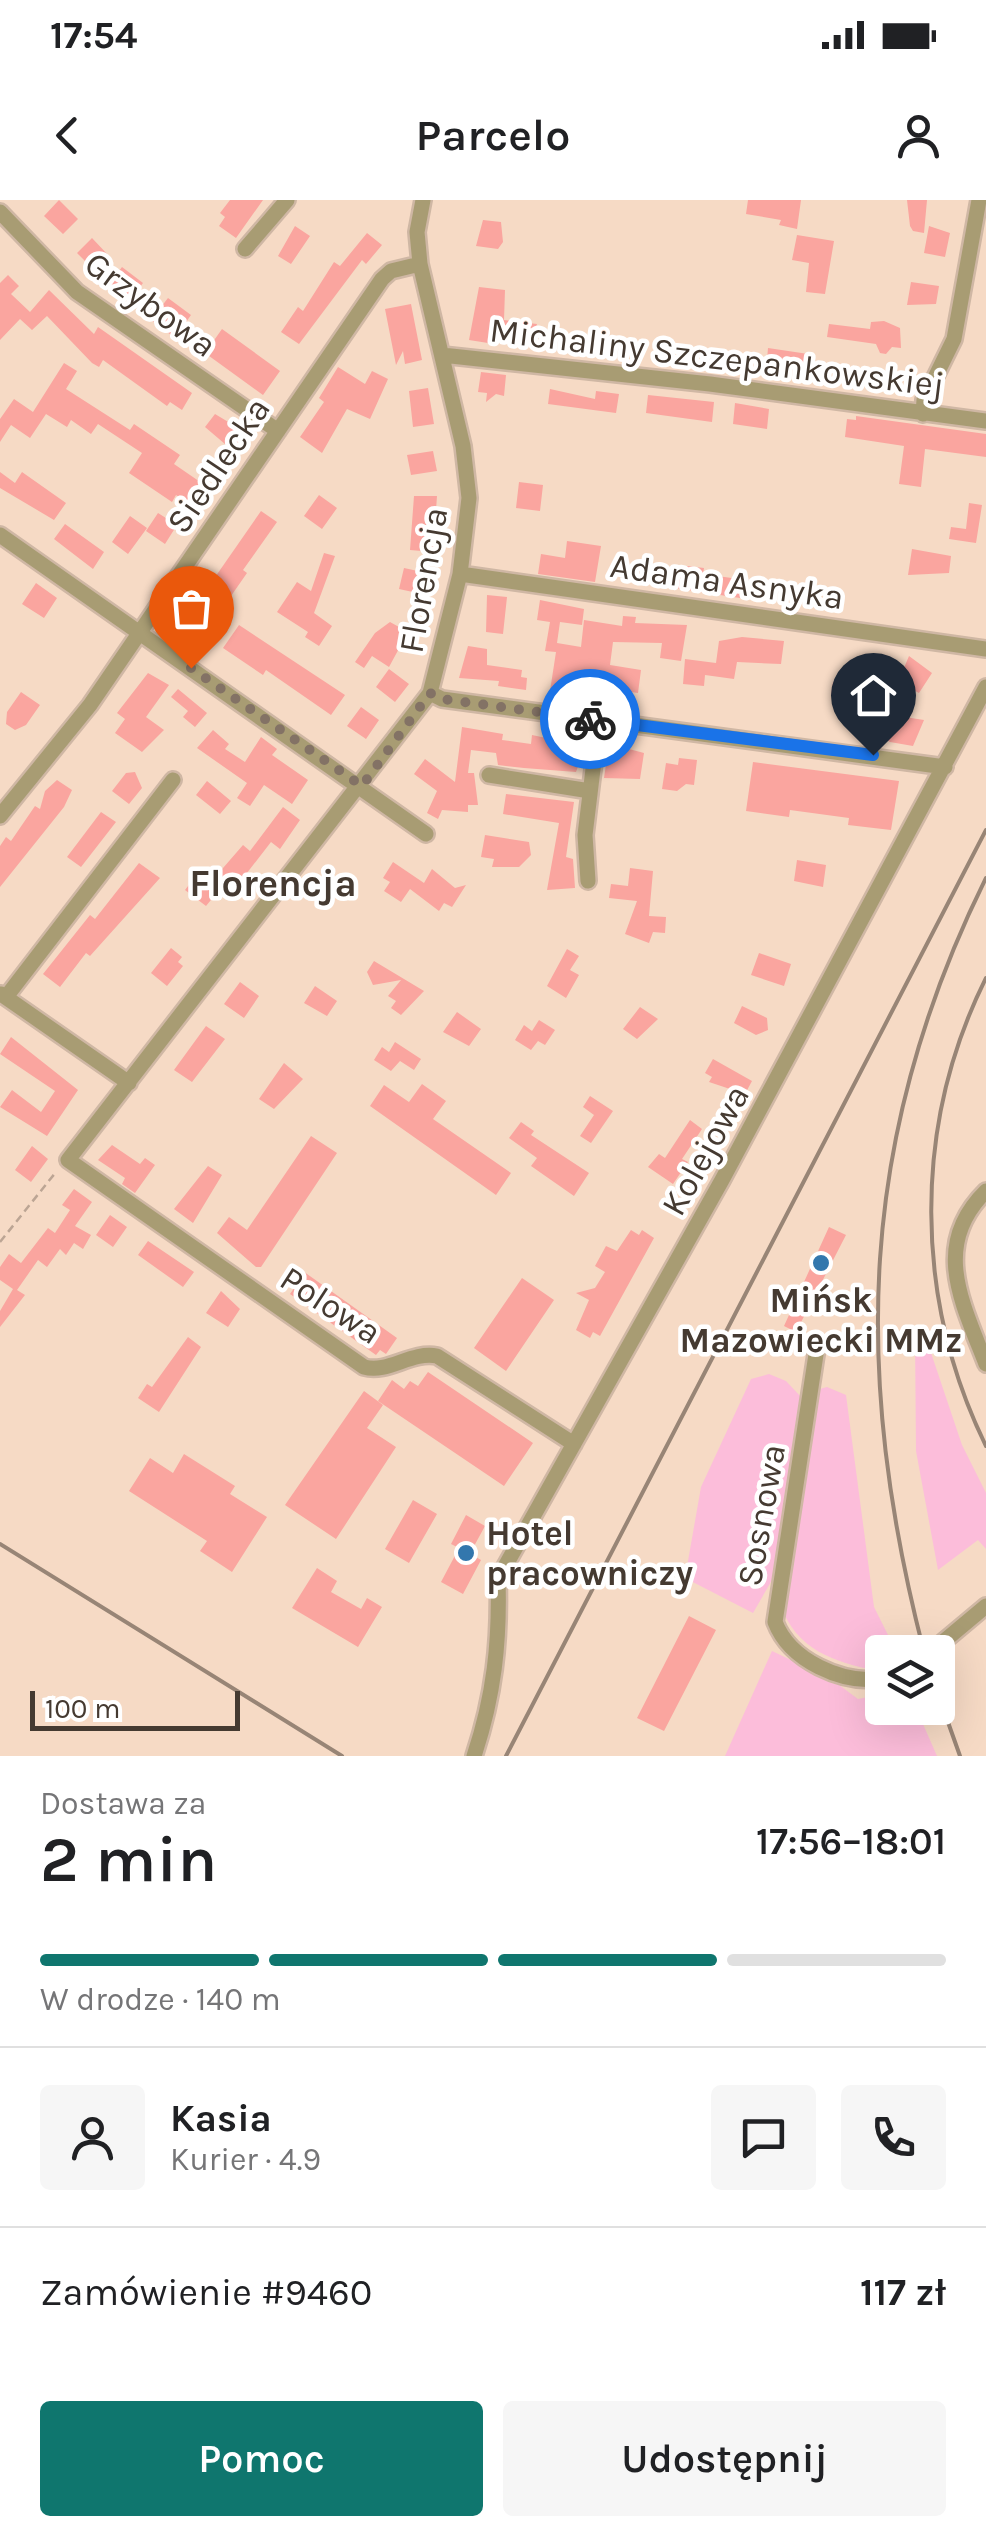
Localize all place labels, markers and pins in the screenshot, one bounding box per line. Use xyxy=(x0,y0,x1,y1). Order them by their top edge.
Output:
pin xyxy=(149,566,234,669)
pin xyxy=(831,653,916,756)
marker: Mińsk Mazowiecki MMz xyxy=(810,1252,832,1274)
place label: Mińsk Mazowiecki MMz xyxy=(680,1280,962,1361)
place label: Hotel pracowniczy xyxy=(486,1513,694,1595)
marker: Hotel pracowniczy xyxy=(455,1542,477,1564)

